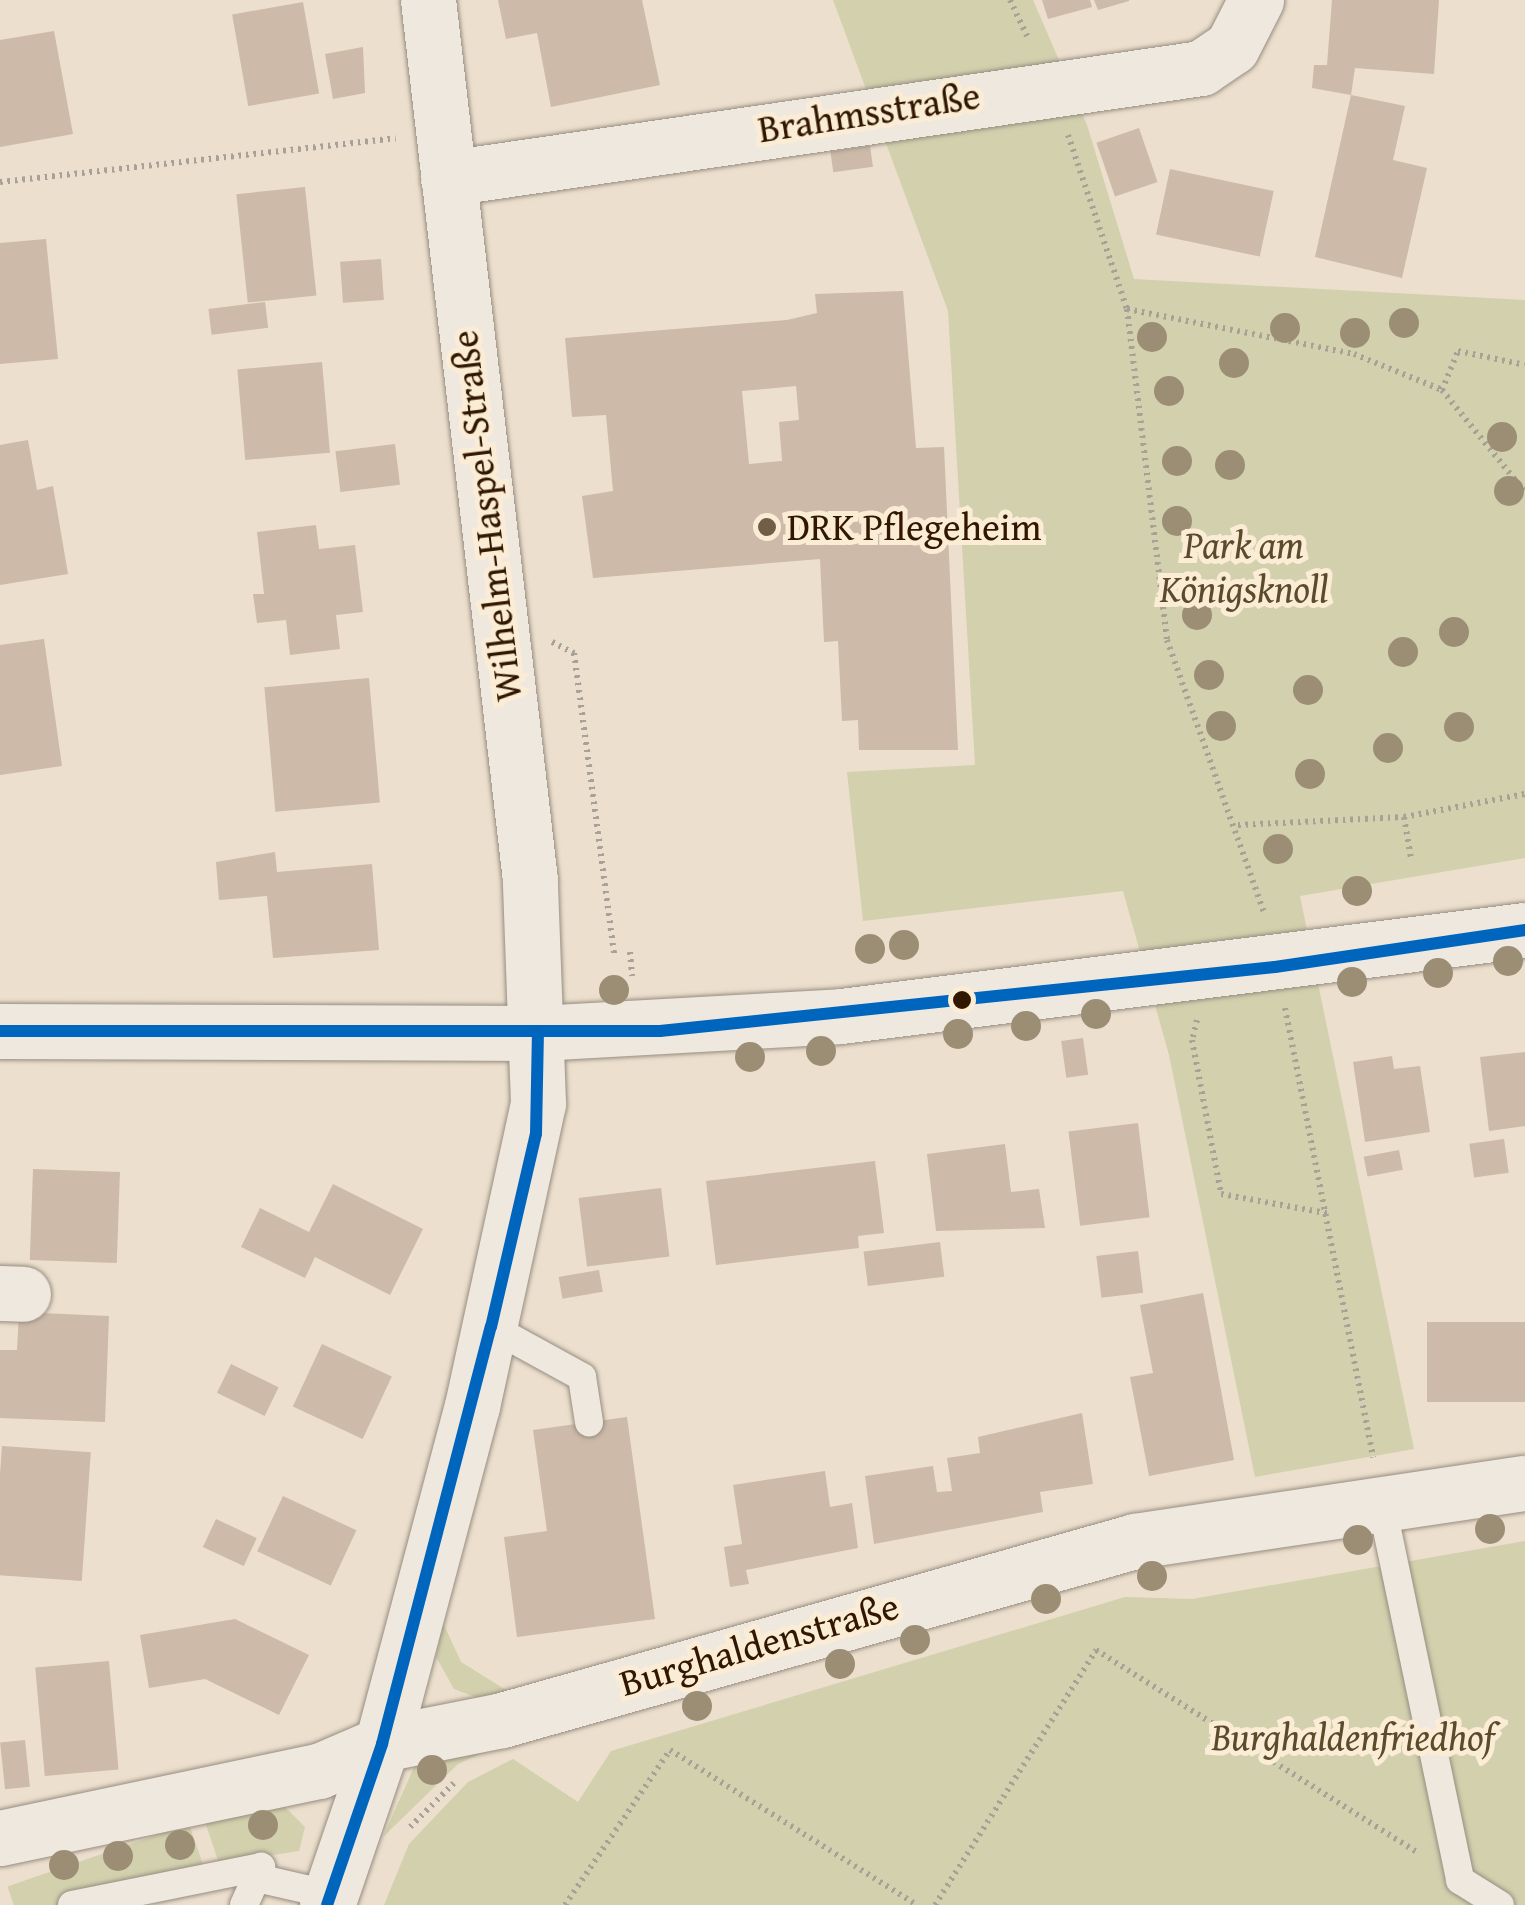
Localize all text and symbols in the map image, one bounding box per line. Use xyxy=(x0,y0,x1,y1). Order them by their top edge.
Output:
street label: Brahmsstraße xyxy=(755,72,983,152)
street label: Wilhelm-Haspel-Straße xyxy=(441,328,531,704)
place label: DRK Pflegeheim xyxy=(787,504,1042,550)
marker: DRK Pflegeheim xyxy=(756,516,778,538)
park label: Park am Königsknoll xyxy=(1160,522,1328,612)
unlabelled marker xyxy=(952,990,972,1010)
street label: Burghaldenstraße xyxy=(614,1582,904,1706)
park label: Burghaldenfriedhof xyxy=(1211,1714,1495,1760)

